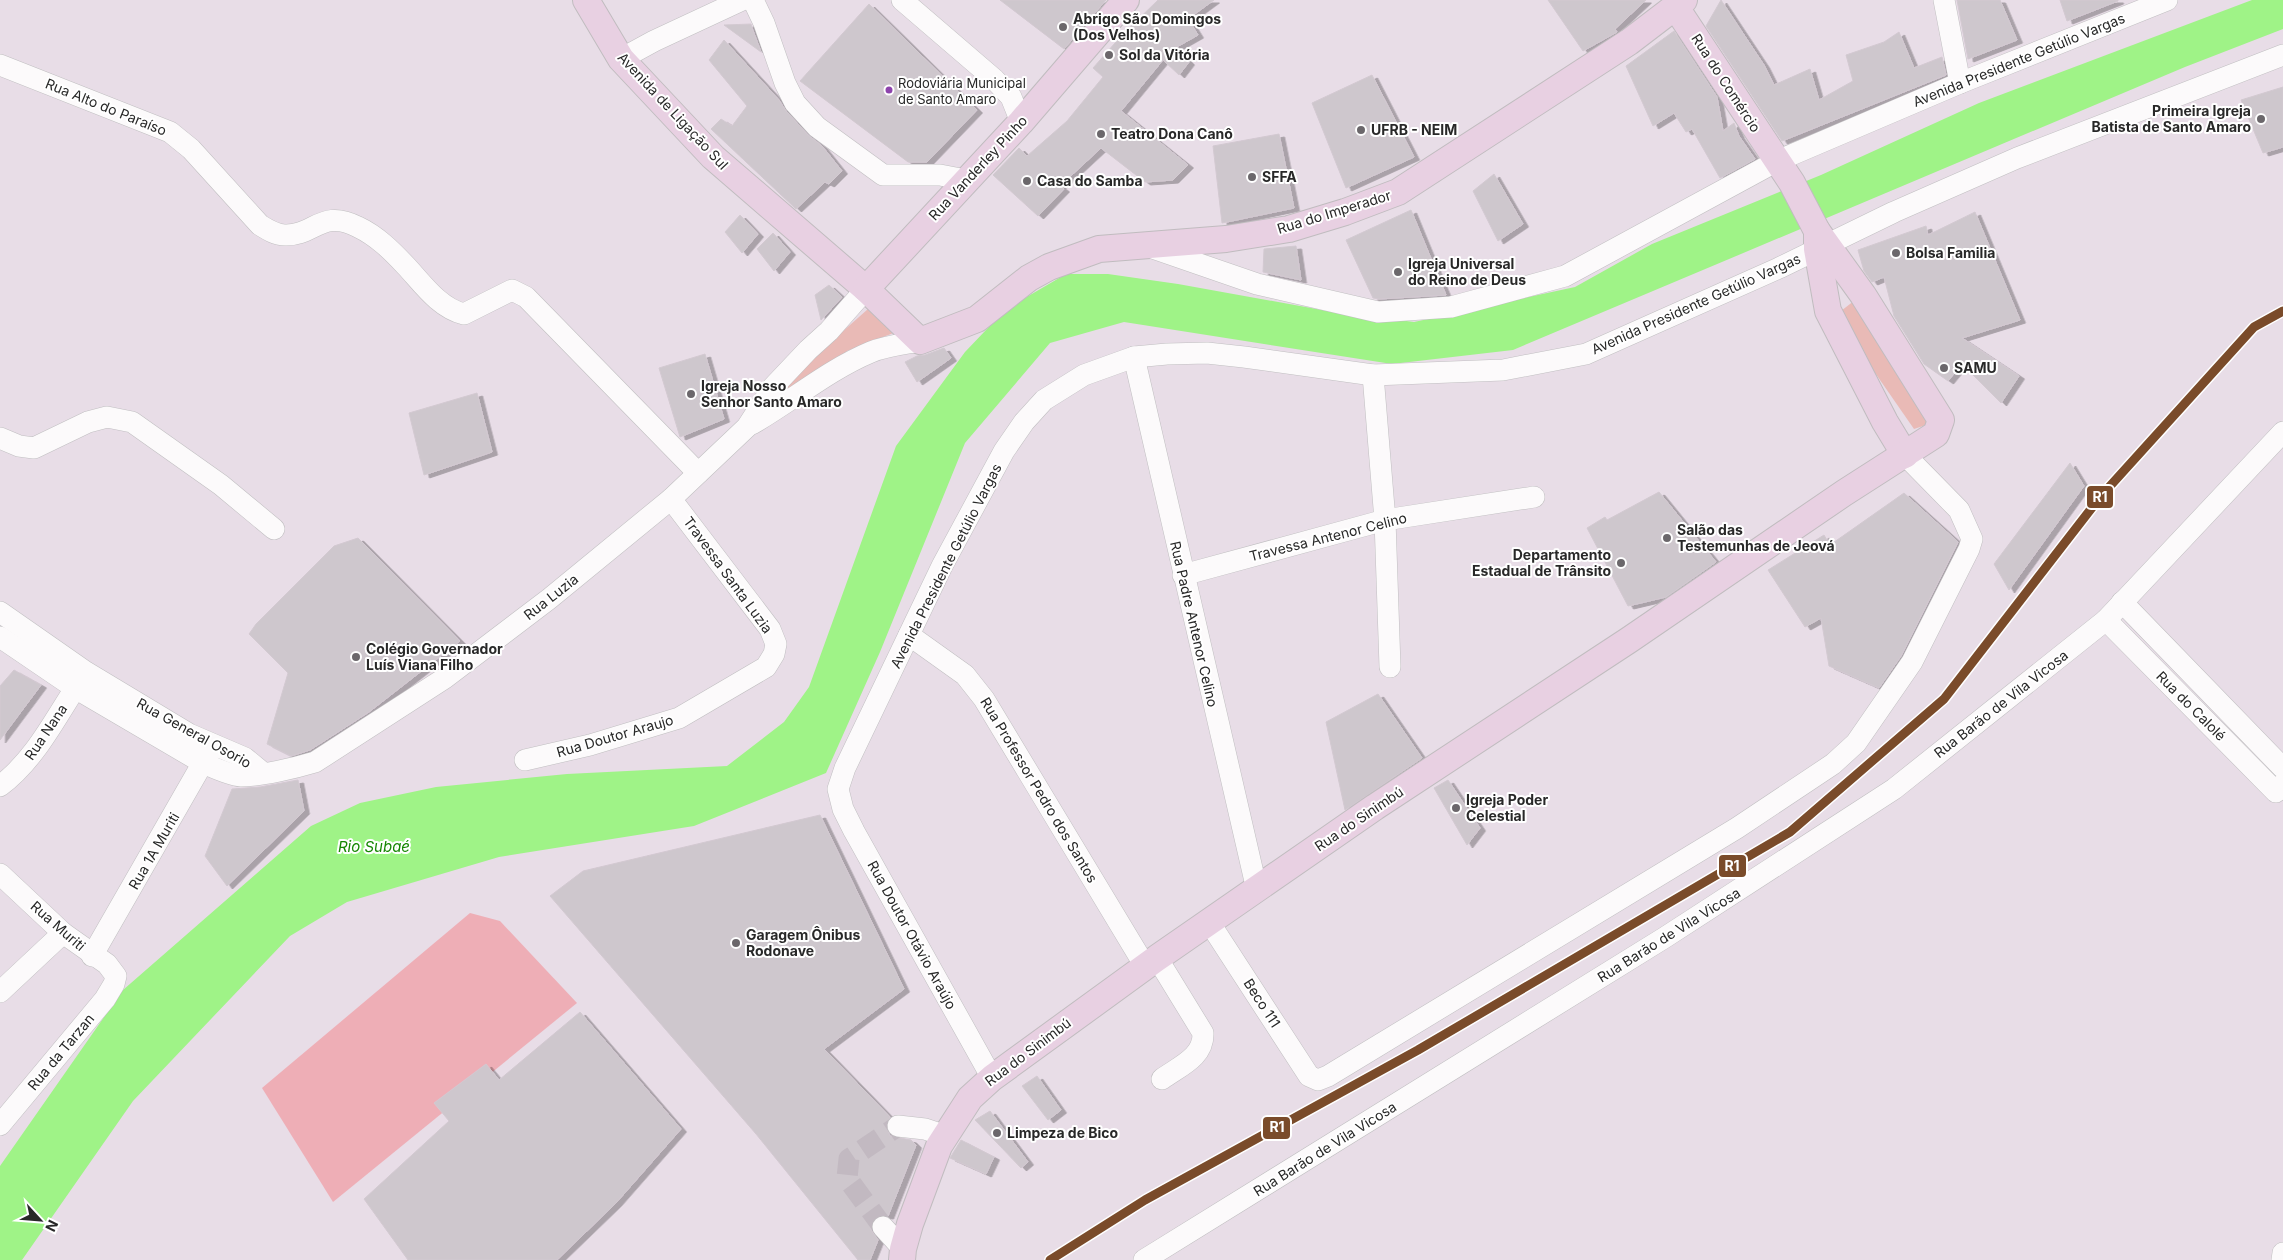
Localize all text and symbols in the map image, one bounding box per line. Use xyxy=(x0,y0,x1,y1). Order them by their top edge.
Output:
street label: Avenida Presidente Getúlio Vargas xyxy=(1910,9,2127,110)
place label: Abrigo São Domingos (Dos Velhos) xyxy=(1073,10,1221,43)
marker: Abrigo São Domingos (Dos Velhos) xyxy=(1057,21,1069,33)
street label: Rua do Comércio xyxy=(1688,30,1765,135)
place label: Sol da Vitória xyxy=(1119,46,1210,63)
street label: Avenida de Ligação Sul xyxy=(615,49,732,173)
marker: Sol da Vitória xyxy=(1103,49,1115,61)
street label: Rua Alto do Paraíso xyxy=(43,74,169,139)
place label: Rodoviária Municipal de Santo Amaro xyxy=(898,75,1026,107)
marker: Rodoviária Municipal de Santo Amaro xyxy=(884,85,894,95)
place label: Primeira Igreja Batista de Santo Amaro xyxy=(2092,102,2251,135)
street label: Rua Vanderley Pinho xyxy=(925,112,1030,223)
marker: Primeira Igreja Batista de Santo Amaro xyxy=(2255,113,2267,125)
place label: UFRB - NEIM xyxy=(1371,121,1457,138)
marker: UFRB - NEIM xyxy=(1355,124,1367,136)
place label: Teatro Dona Canô xyxy=(1111,125,1233,142)
marker: Teatro Dona Canô xyxy=(1095,128,1107,140)
place label: SFFA xyxy=(1262,168,1297,185)
marker: SFFA xyxy=(1246,171,1258,183)
place label: Casa do Samba xyxy=(1037,172,1143,189)
marker: Casa do Samba xyxy=(1021,175,1033,187)
street label: Rua do Imperador xyxy=(1275,186,1393,237)
place label: Bolsa Familia xyxy=(1906,244,1995,261)
marker: Bolsa Familia xyxy=(1890,247,1902,259)
street label: Avenida Presidente Getúlio Vargas xyxy=(1589,250,1803,358)
place label: Igreja Universal do Reino de Deus xyxy=(1408,255,1526,288)
marker: Igreja Universal do Reino de Deus xyxy=(1392,266,1404,278)
place label: SAMU xyxy=(1954,359,1997,376)
marker: SAMU xyxy=(1938,362,1950,374)
place label: Igreja Nosso Senhor Santo Amaro xyxy=(701,377,842,410)
marker: Igreja Nosso Senhor Santo Amaro xyxy=(685,388,697,400)
street label: Avenida Presidente Getúlio Vargas xyxy=(886,461,1005,671)
line badge: R1 xyxy=(2086,485,2114,509)
text: R1 xyxy=(2092,488,2108,505)
street label: Travessa Antenor Celino xyxy=(1247,509,1408,564)
street label: Travessa Santa Luzia xyxy=(680,513,776,636)
place label: Salão das Testemunhas de Jeová xyxy=(1677,521,1835,554)
marker: Salão das Testemunhas de Jeová xyxy=(1661,532,1673,544)
street label: Rua Padre Antenor Celino xyxy=(1167,539,1222,709)
place label: Departamento Estadual de Trânsito xyxy=(1472,546,1611,579)
marker: Departamento Estadual de Trânsito xyxy=(1615,557,1627,569)
street label: Rua Luzia xyxy=(520,570,581,623)
place label: Colégio Governador Luís Viana Filho xyxy=(366,640,503,673)
street label: Rua Barão de Vila Vicosa xyxy=(1930,646,2071,761)
marker: Colégio Governador Luís Viana Filho xyxy=(350,651,362,663)
street label: Rua do Calolé xyxy=(2153,667,2230,744)
street label: Rua General Osorio xyxy=(134,694,254,771)
street label: Rua Professor Pedro dos Santos xyxy=(977,694,1102,886)
street label: Rua Nana xyxy=(21,701,70,763)
street label: Rua Doutor Araujo xyxy=(554,711,675,760)
street label: Rua do Sinimbú xyxy=(1311,783,1406,854)
place label: Igreja Poder Celestial xyxy=(1466,791,1548,824)
marker: Igreja Poder Celestial xyxy=(1450,802,1462,814)
street label: Rua 1A Muriti xyxy=(125,809,182,892)
water label: Rio Subaé xyxy=(338,837,410,856)
line badge: R1 xyxy=(1718,854,1747,878)
street label: Rua Doutor Otávio Araújo xyxy=(864,857,960,1012)
text: R1 xyxy=(1724,857,1740,874)
street label: Rua Barão de Vila Vicosa xyxy=(1594,884,1743,986)
street label: Rua Muriti xyxy=(28,897,89,954)
place label: Garagem Ônibus Rodonave xyxy=(746,926,860,959)
marker: Garagem Ônibus Rodonave xyxy=(730,937,742,949)
street label: Beco 111 xyxy=(1240,975,1284,1030)
street label: Rua da Tarzan xyxy=(24,1010,97,1093)
street label: Rua do Sinimbú xyxy=(981,1014,1074,1089)
street label: Rua Barão de Vila Vicosa xyxy=(1250,1098,1399,1200)
line badge: R1 xyxy=(1262,1116,1291,1140)
text: R1 xyxy=(1269,1118,1285,1135)
place label: Limpeza de Bico xyxy=(1007,1124,1119,1141)
marker: Limpeza de Bico xyxy=(991,1127,1003,1139)
north arrow xyxy=(15,1195,65,1245)
text: N xyxy=(42,1217,62,1234)

